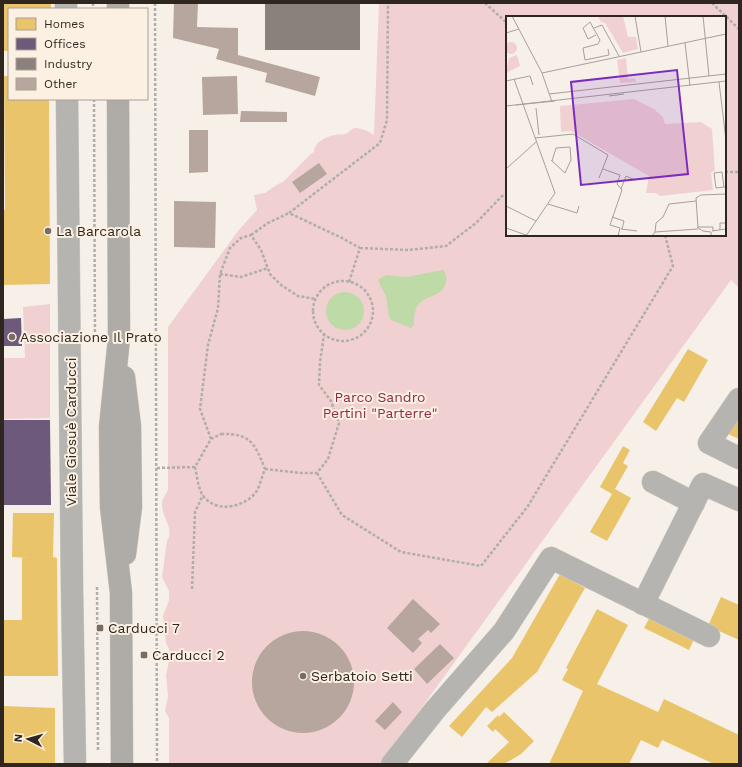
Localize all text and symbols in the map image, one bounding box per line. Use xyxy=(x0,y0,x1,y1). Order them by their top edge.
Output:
legend xyxy=(8,8,148,100)
inset map xyxy=(506,16,726,236)
text: Homes xyxy=(44,17,85,31)
text: Offices xyxy=(44,37,86,51)
text: Industry xyxy=(44,57,93,71)
text: Other xyxy=(44,77,77,91)
place label: La Barcarola xyxy=(56,223,141,239)
marker: La Barcarola xyxy=(43,226,53,236)
place label: Associazione Il Prato xyxy=(20,329,162,345)
marker: Associazione Il Prato xyxy=(7,332,17,342)
street label: Viale Giosuè Carducci xyxy=(63,358,79,506)
park label: Parco Sandro Pertini "Parterre" xyxy=(323,389,437,421)
place label: Carducci 7 xyxy=(108,620,180,636)
marker: Carducci 7 xyxy=(95,623,105,633)
place label: Carducci 2 xyxy=(152,647,225,663)
marker: Carducci 2 xyxy=(139,650,149,660)
place label: Serbatoio Setti xyxy=(311,668,413,684)
marker: Serbatoio Setti xyxy=(298,671,308,681)
north arrow xyxy=(8,719,48,759)
text: N xyxy=(12,733,25,743)

